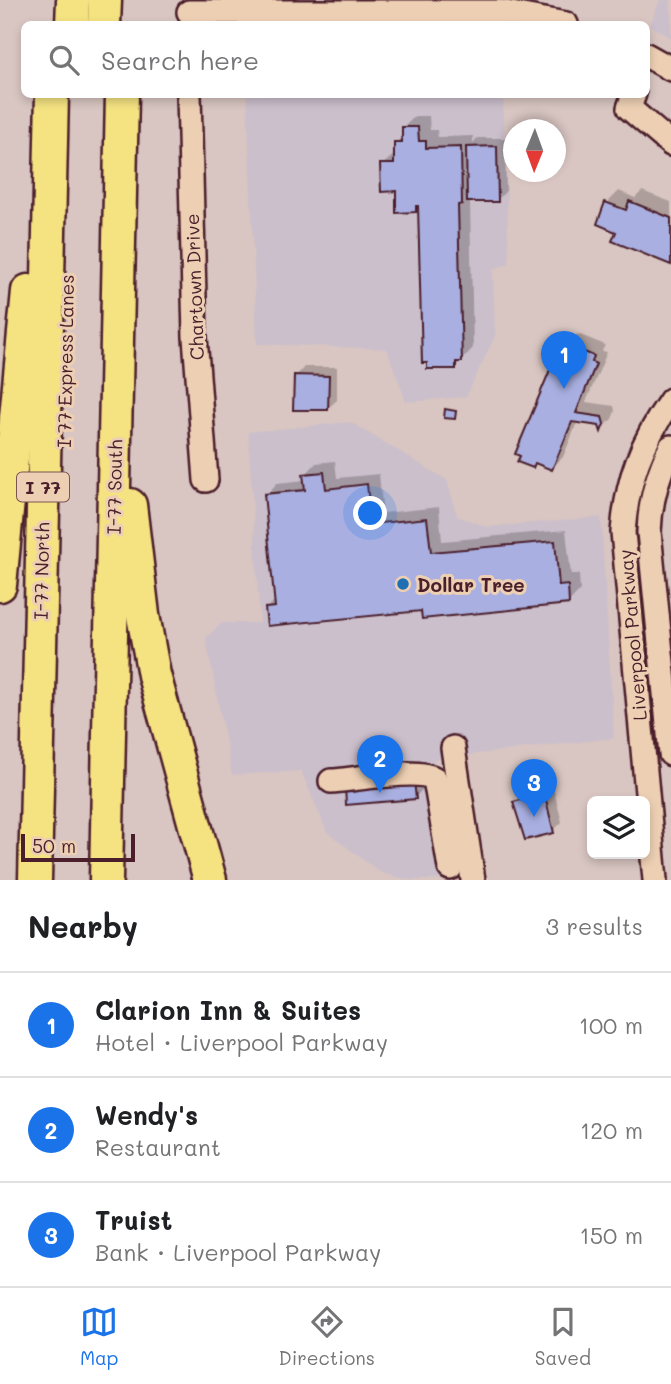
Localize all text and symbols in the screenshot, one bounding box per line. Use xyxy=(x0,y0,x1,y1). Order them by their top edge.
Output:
search box xyxy=(21,21,650,98)
icon: search xyxy=(45,41,83,79)
text: Search here xyxy=(101,43,259,77)
north arrow xyxy=(503,119,566,182)
street label: Chartown Drive xyxy=(179,213,209,361)
street label: I 77 Express Lanes xyxy=(51,274,79,448)
pin: 1 xyxy=(541,331,587,389)
street label: I-77 South xyxy=(101,439,127,535)
road number: I 77 xyxy=(17,472,69,502)
your location xyxy=(353,496,387,530)
street label: I-77 North xyxy=(28,522,54,620)
street label: Liverpool Parkway xyxy=(612,548,652,722)
place label: Dollar Tree xyxy=(417,572,525,597)
marker: Dollar Tree xyxy=(395,576,411,592)
pin: 2 xyxy=(357,735,403,793)
pin: 3 xyxy=(511,759,557,817)
map controls xyxy=(587,796,650,859)
button: layers xyxy=(587,796,650,859)
scale bar xyxy=(21,831,135,863)
text: 50 m xyxy=(32,833,76,858)
text: Nearby xyxy=(28,906,138,946)
text: 3 results xyxy=(546,911,643,941)
text: Clarion Inn & Suites xyxy=(95,993,361,1027)
text: 1 xyxy=(46,1010,56,1040)
text: 100 m xyxy=(579,1010,643,1040)
text: Hotel · Liverpool Parkway xyxy=(95,1027,388,1057)
text: Wendy's xyxy=(95,1098,198,1132)
text: 2 xyxy=(45,1115,57,1145)
text: 120 m xyxy=(580,1115,643,1145)
text: Restaurant xyxy=(95,1132,221,1162)
text: Truist xyxy=(95,1203,172,1237)
text: 3 xyxy=(44,1220,58,1250)
text: 150 m xyxy=(579,1220,643,1250)
text: Bank · Liverpool Parkway xyxy=(95,1237,381,1267)
tab: Map xyxy=(80,1303,119,1370)
tab: Directions xyxy=(278,1303,375,1370)
tab: Saved xyxy=(535,1303,591,1370)

